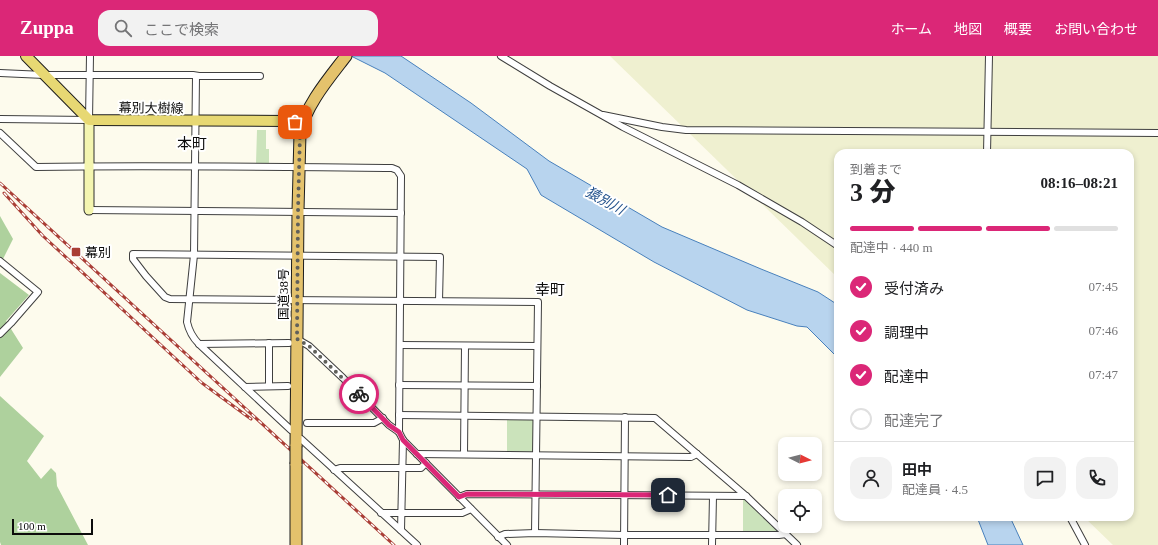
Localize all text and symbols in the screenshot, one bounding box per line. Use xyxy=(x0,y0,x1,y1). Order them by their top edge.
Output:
search box xyxy=(98,10,378,46)
text: Zuppa xyxy=(20,17,74,38)
icon: search xyxy=(112,17,134,39)
text: ここで検索 xyxy=(144,22,219,38)
text: ホーム xyxy=(890,22,932,37)
text: 地図 xyxy=(954,22,982,37)
text: 概要 xyxy=(1004,22,1032,37)
text: お問い合わせ xyxy=(1054,22,1138,37)
street label: 幕別大樹線 xyxy=(118,100,184,116)
pin xyxy=(278,105,312,139)
icon: bag xyxy=(284,111,306,133)
district label: 本町 xyxy=(177,136,207,152)
text: 到着まで xyxy=(850,162,902,177)
text: 08:16–08:21 xyxy=(1041,175,1118,191)
text: 3 分 xyxy=(850,178,896,207)
water label: 猿別川 xyxy=(583,184,629,219)
text: 配達中 · 440 m xyxy=(850,240,933,255)
place label: 幕別 xyxy=(85,245,111,260)
marker: 幕別 xyxy=(70,246,82,258)
street label: 国道38号 xyxy=(276,268,291,320)
icon: check xyxy=(850,276,872,298)
text: 07:45 xyxy=(1088,279,1118,294)
text: 受付済み xyxy=(884,281,944,297)
district label: 幸町 xyxy=(535,282,565,298)
icon: check xyxy=(850,320,872,342)
text: 07:46 xyxy=(1088,323,1118,338)
text: 調理中 xyxy=(884,325,929,341)
icon: check xyxy=(850,364,872,386)
text: 07:47 xyxy=(1088,367,1118,382)
text: 配達中 xyxy=(884,369,929,385)
courier xyxy=(339,374,379,414)
icon: bike xyxy=(348,383,370,405)
text: 配達完了 xyxy=(884,413,944,429)
north arrow xyxy=(778,437,822,481)
map controls xyxy=(778,437,822,533)
button: person xyxy=(850,457,892,499)
button: chat xyxy=(1024,457,1066,499)
button: phone xyxy=(1076,457,1118,499)
text: 田中 xyxy=(902,462,932,478)
pin xyxy=(651,478,685,512)
text: 配達員 · 4.5 xyxy=(902,482,968,497)
icon: home xyxy=(657,484,679,506)
button: locate xyxy=(778,489,822,533)
scale bar xyxy=(12,517,93,536)
text: 100 m xyxy=(18,520,46,532)

